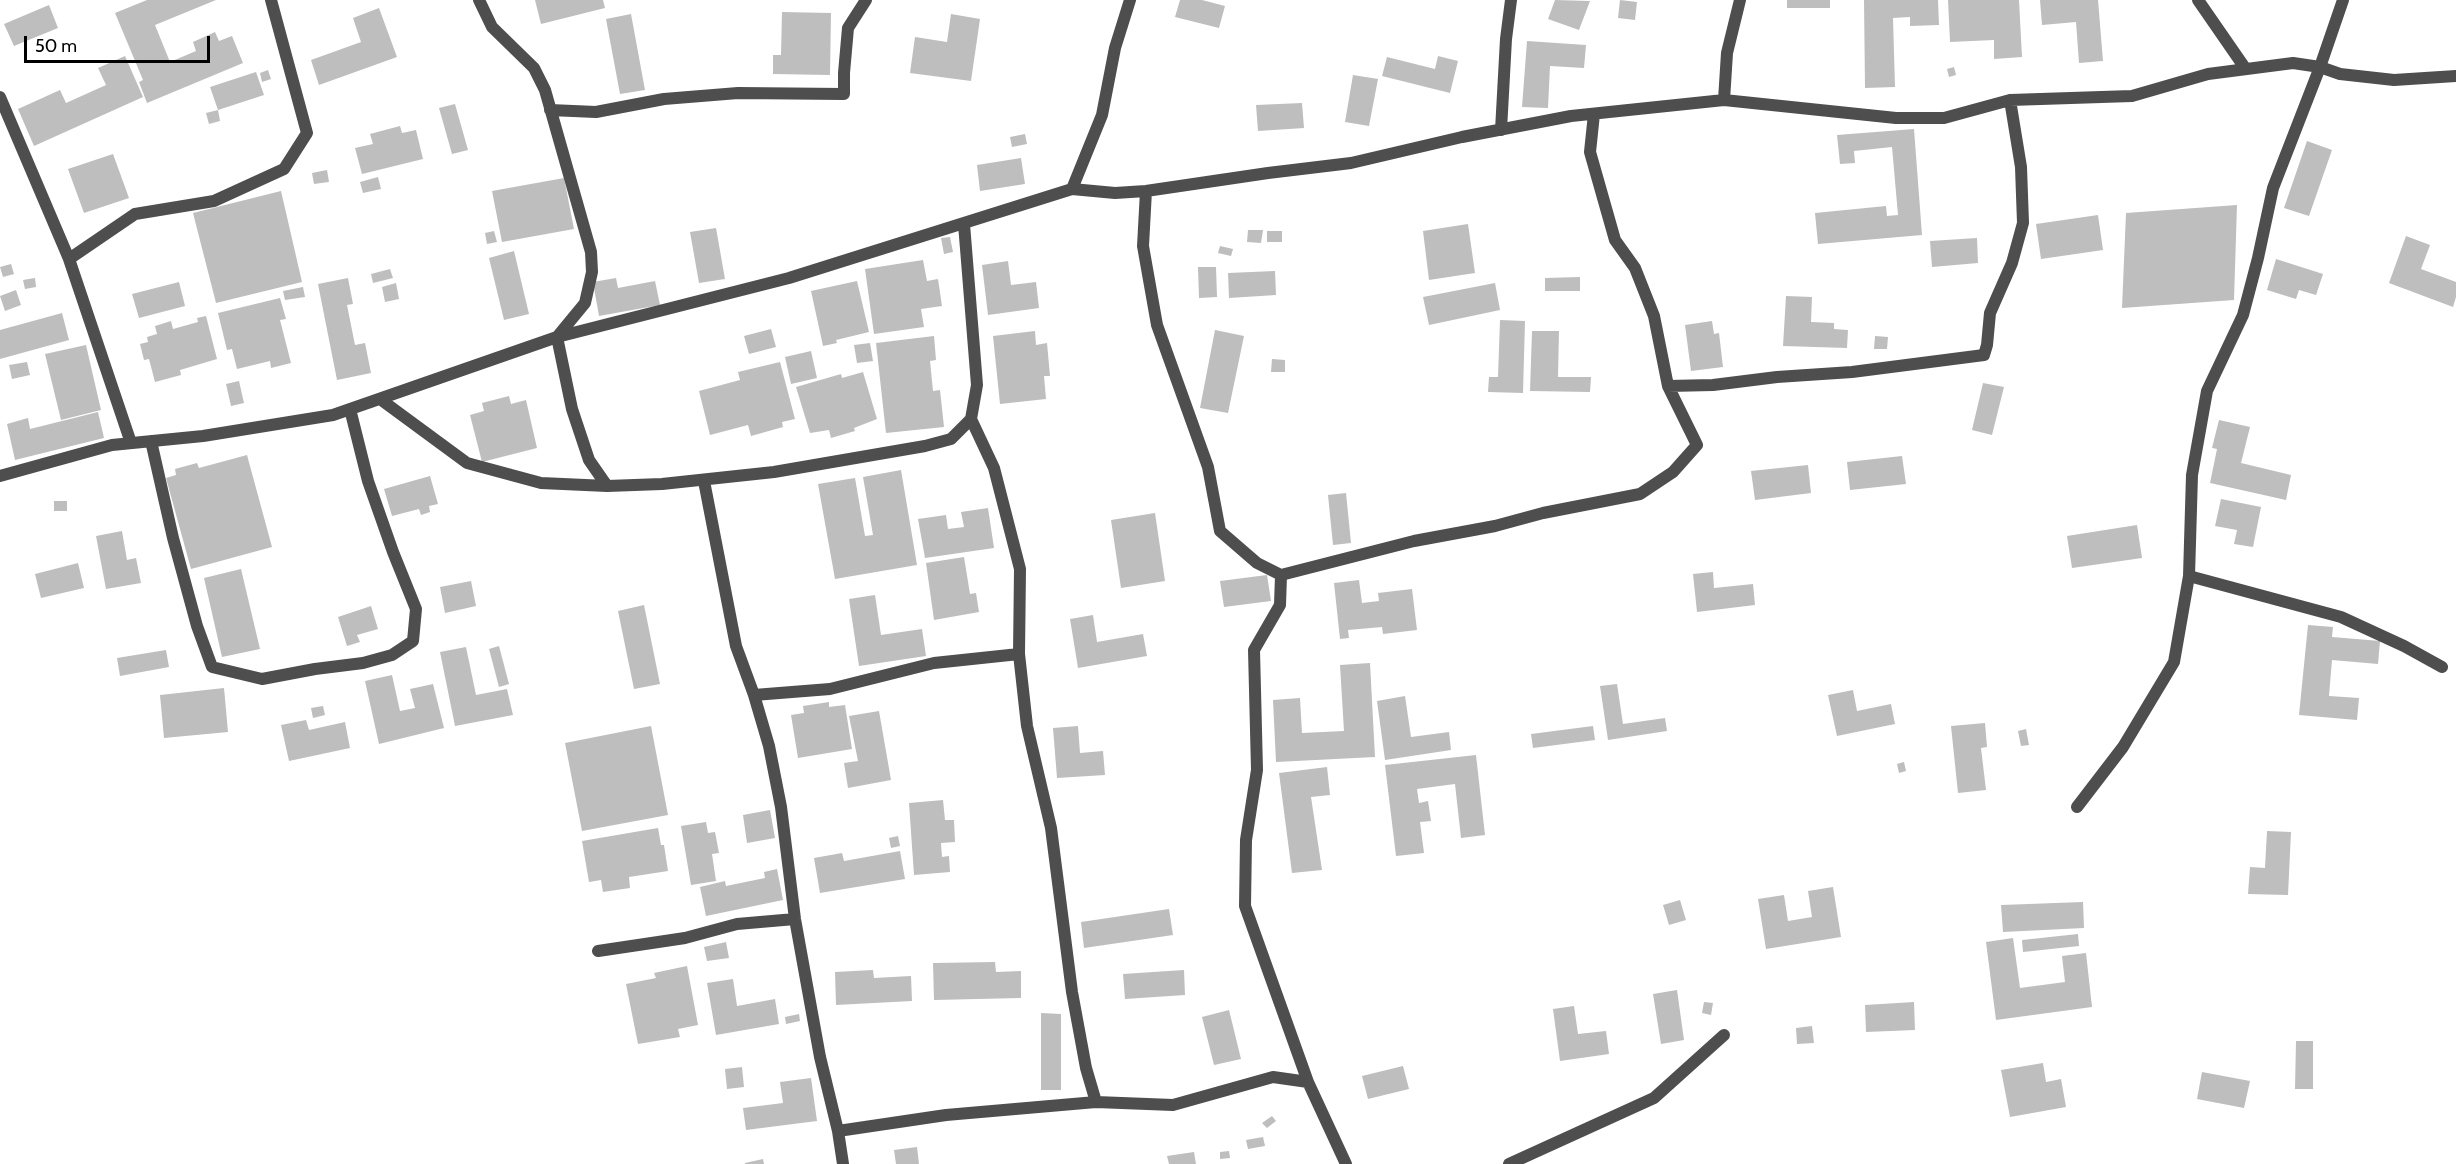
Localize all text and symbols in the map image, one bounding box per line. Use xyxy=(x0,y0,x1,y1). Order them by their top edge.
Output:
scale bar xyxy=(27,24,213,62)
text: 50 m xyxy=(35,35,77,57)

